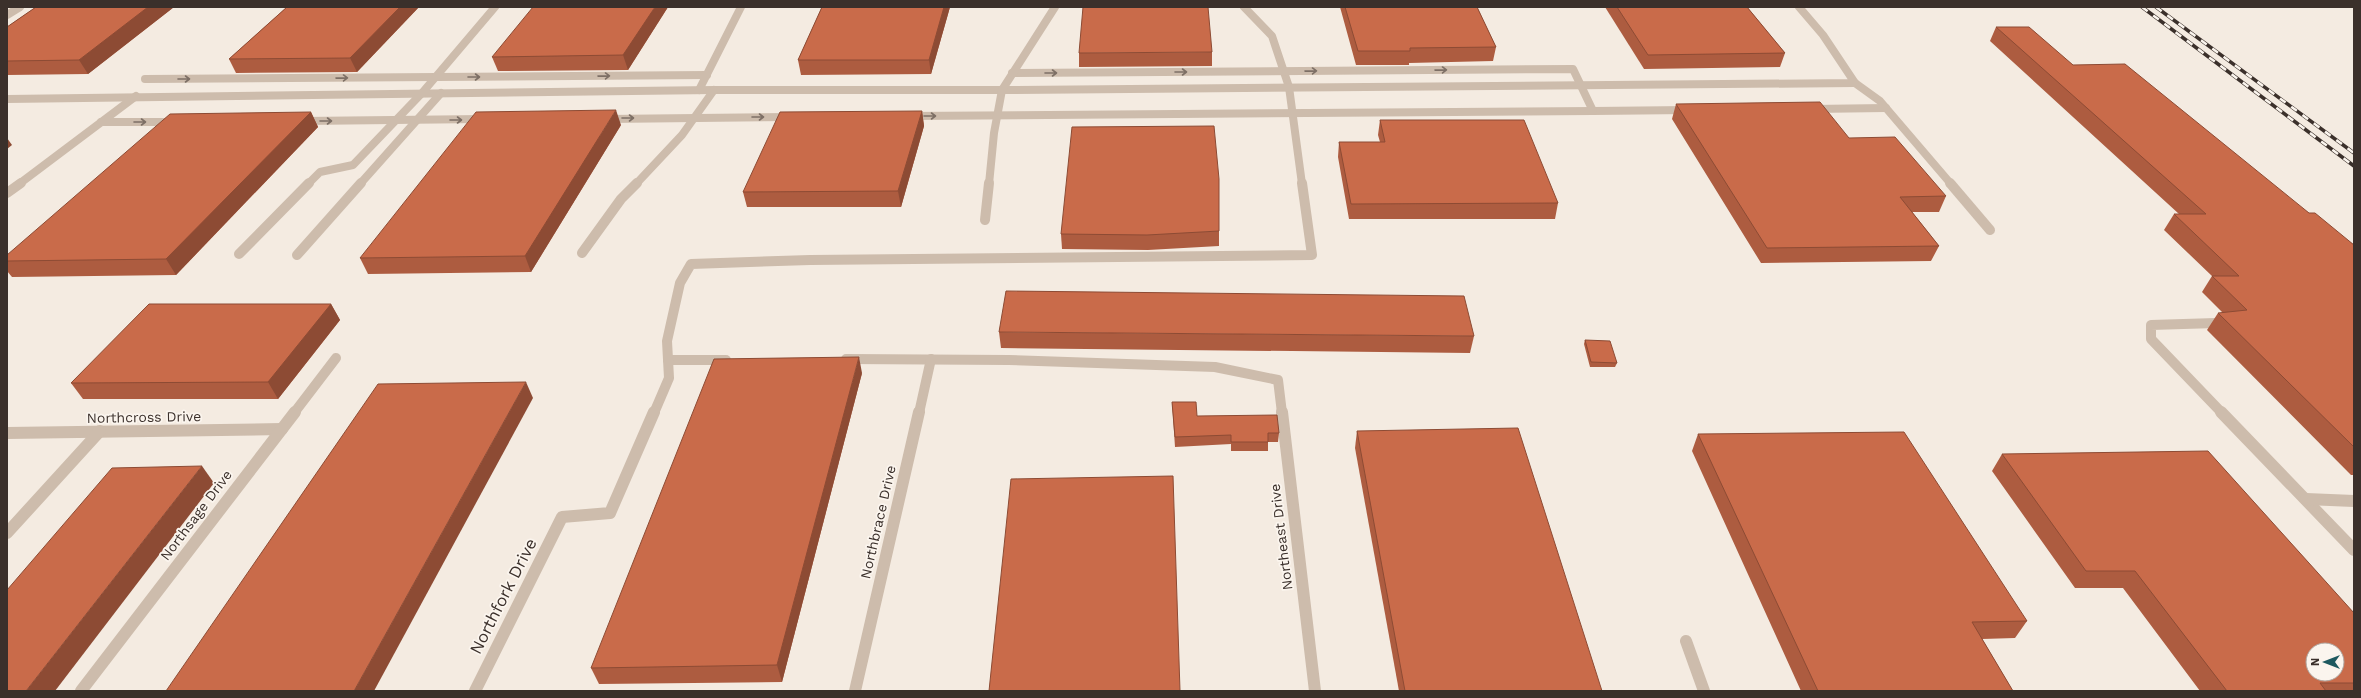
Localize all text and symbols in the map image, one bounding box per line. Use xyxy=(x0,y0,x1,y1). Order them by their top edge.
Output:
one-way arrow xyxy=(1434,66,1447,74)
one-way arrow xyxy=(1304,67,1317,75)
one-way arrow xyxy=(1174,68,1187,76)
one-way arrow xyxy=(1044,69,1057,77)
one-way arrow xyxy=(467,73,480,81)
one-way arrow xyxy=(597,73,610,80)
one-way arrow xyxy=(177,75,190,83)
one-way arrow xyxy=(335,75,348,82)
one-way arrow xyxy=(923,112,936,120)
one-way arrow xyxy=(751,113,764,121)
one-way arrow xyxy=(621,114,634,122)
one-way arrow xyxy=(449,116,462,124)
one-way arrow xyxy=(319,117,332,124)
one-way arrow xyxy=(133,118,146,126)
street label: Northcross Drive xyxy=(87,408,201,426)
street label: Northbrace Drive xyxy=(857,464,899,580)
street label: Northsage Drive xyxy=(157,467,235,563)
street label: Northeast Drive xyxy=(1267,483,1295,591)
street label: Northfork Drive xyxy=(465,535,541,657)
north arrow xyxy=(2305,642,2345,682)
text: N xyxy=(2309,658,2322,666)

